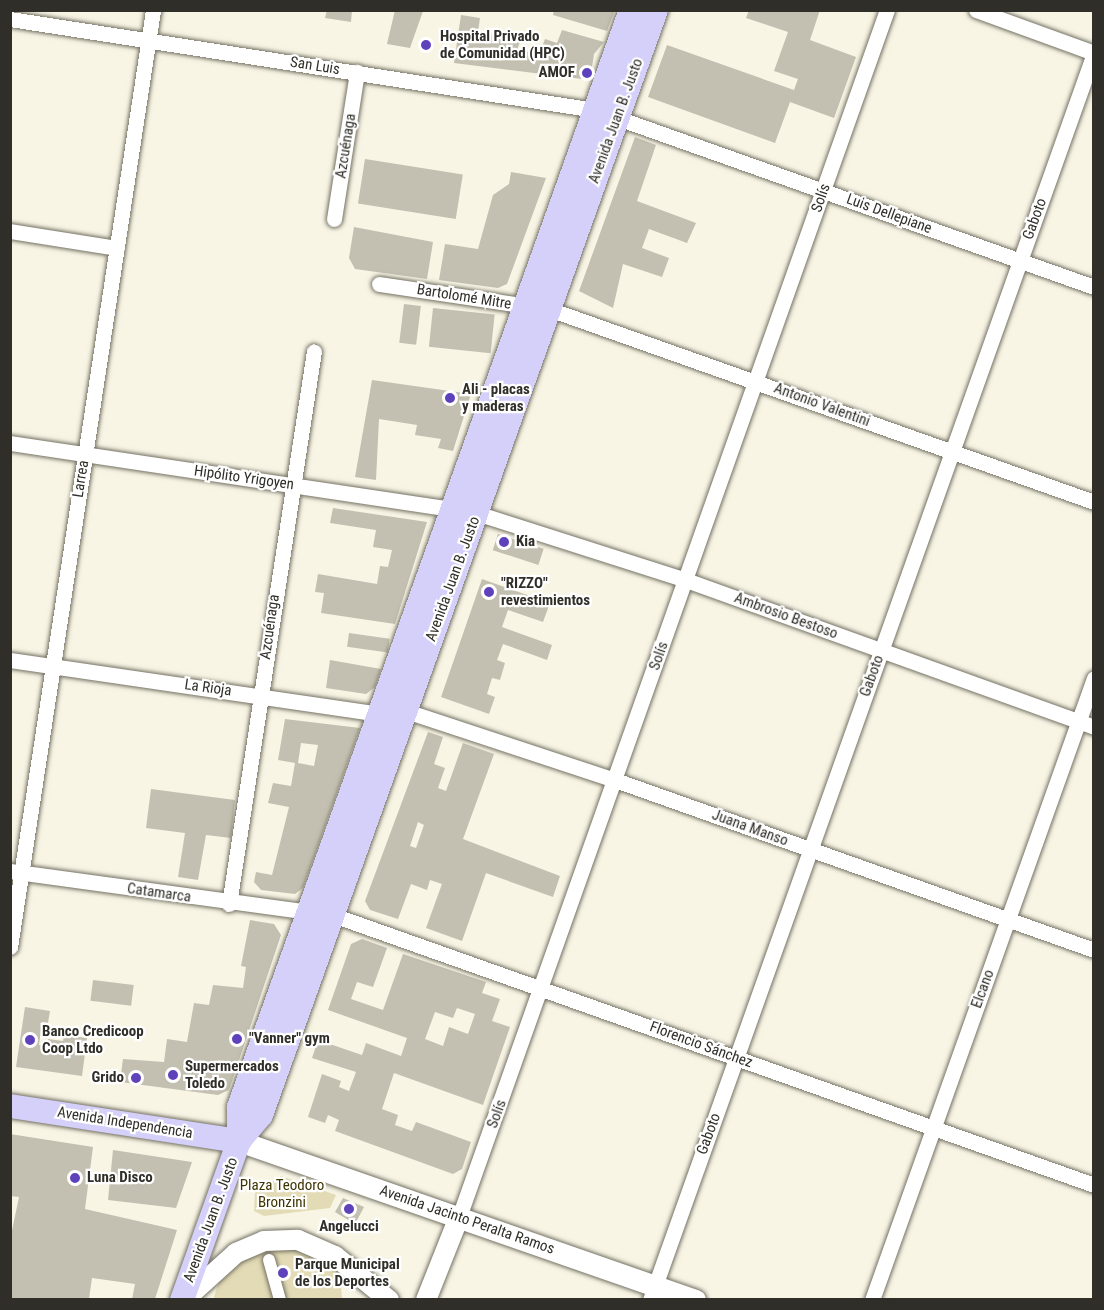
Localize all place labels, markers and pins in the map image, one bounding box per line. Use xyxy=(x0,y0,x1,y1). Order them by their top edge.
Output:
place label: Hospital Privado de Comunidad (HPC) xyxy=(440,27,565,62)
marker: Hospital Privado de Comunidad (HPC) xyxy=(417,36,435,54)
place label: AMOF xyxy=(538,64,575,82)
marker: AMOF xyxy=(580,66,594,80)
place label: Ali - placas y maderas xyxy=(462,380,530,415)
marker: Ali - placas y maderas xyxy=(443,391,457,405)
place label: Kia xyxy=(516,533,535,551)
marker: Kia xyxy=(497,535,511,549)
place label: "RIZZO" revestimientos xyxy=(501,574,590,609)
marker: "RIZZO" revestimientos xyxy=(482,585,496,599)
place label: Banco Credicoop Coop Ltdo xyxy=(42,1022,144,1057)
place label: "Vanner" gym xyxy=(249,1030,330,1048)
marker: "Vanner" gym xyxy=(230,1032,244,1046)
marker: Banco Credicoop Coop Ltdo xyxy=(23,1033,37,1047)
place label: Supermercados Toledo xyxy=(185,1057,279,1092)
marker: Supermercados Toledo xyxy=(166,1068,180,1082)
place label: Grido xyxy=(92,1069,124,1087)
marker: Grido xyxy=(129,1071,143,1085)
place label: Luna Disco xyxy=(87,1169,153,1187)
marker: Luna Disco xyxy=(68,1171,82,1185)
marker: Angelucci xyxy=(342,1202,356,1216)
place label: Angelucci xyxy=(319,1218,379,1236)
place label: Parque Municipal de los Deportes xyxy=(295,1255,400,1290)
marker: Parque Municipal de los Deportes xyxy=(276,1266,290,1280)

